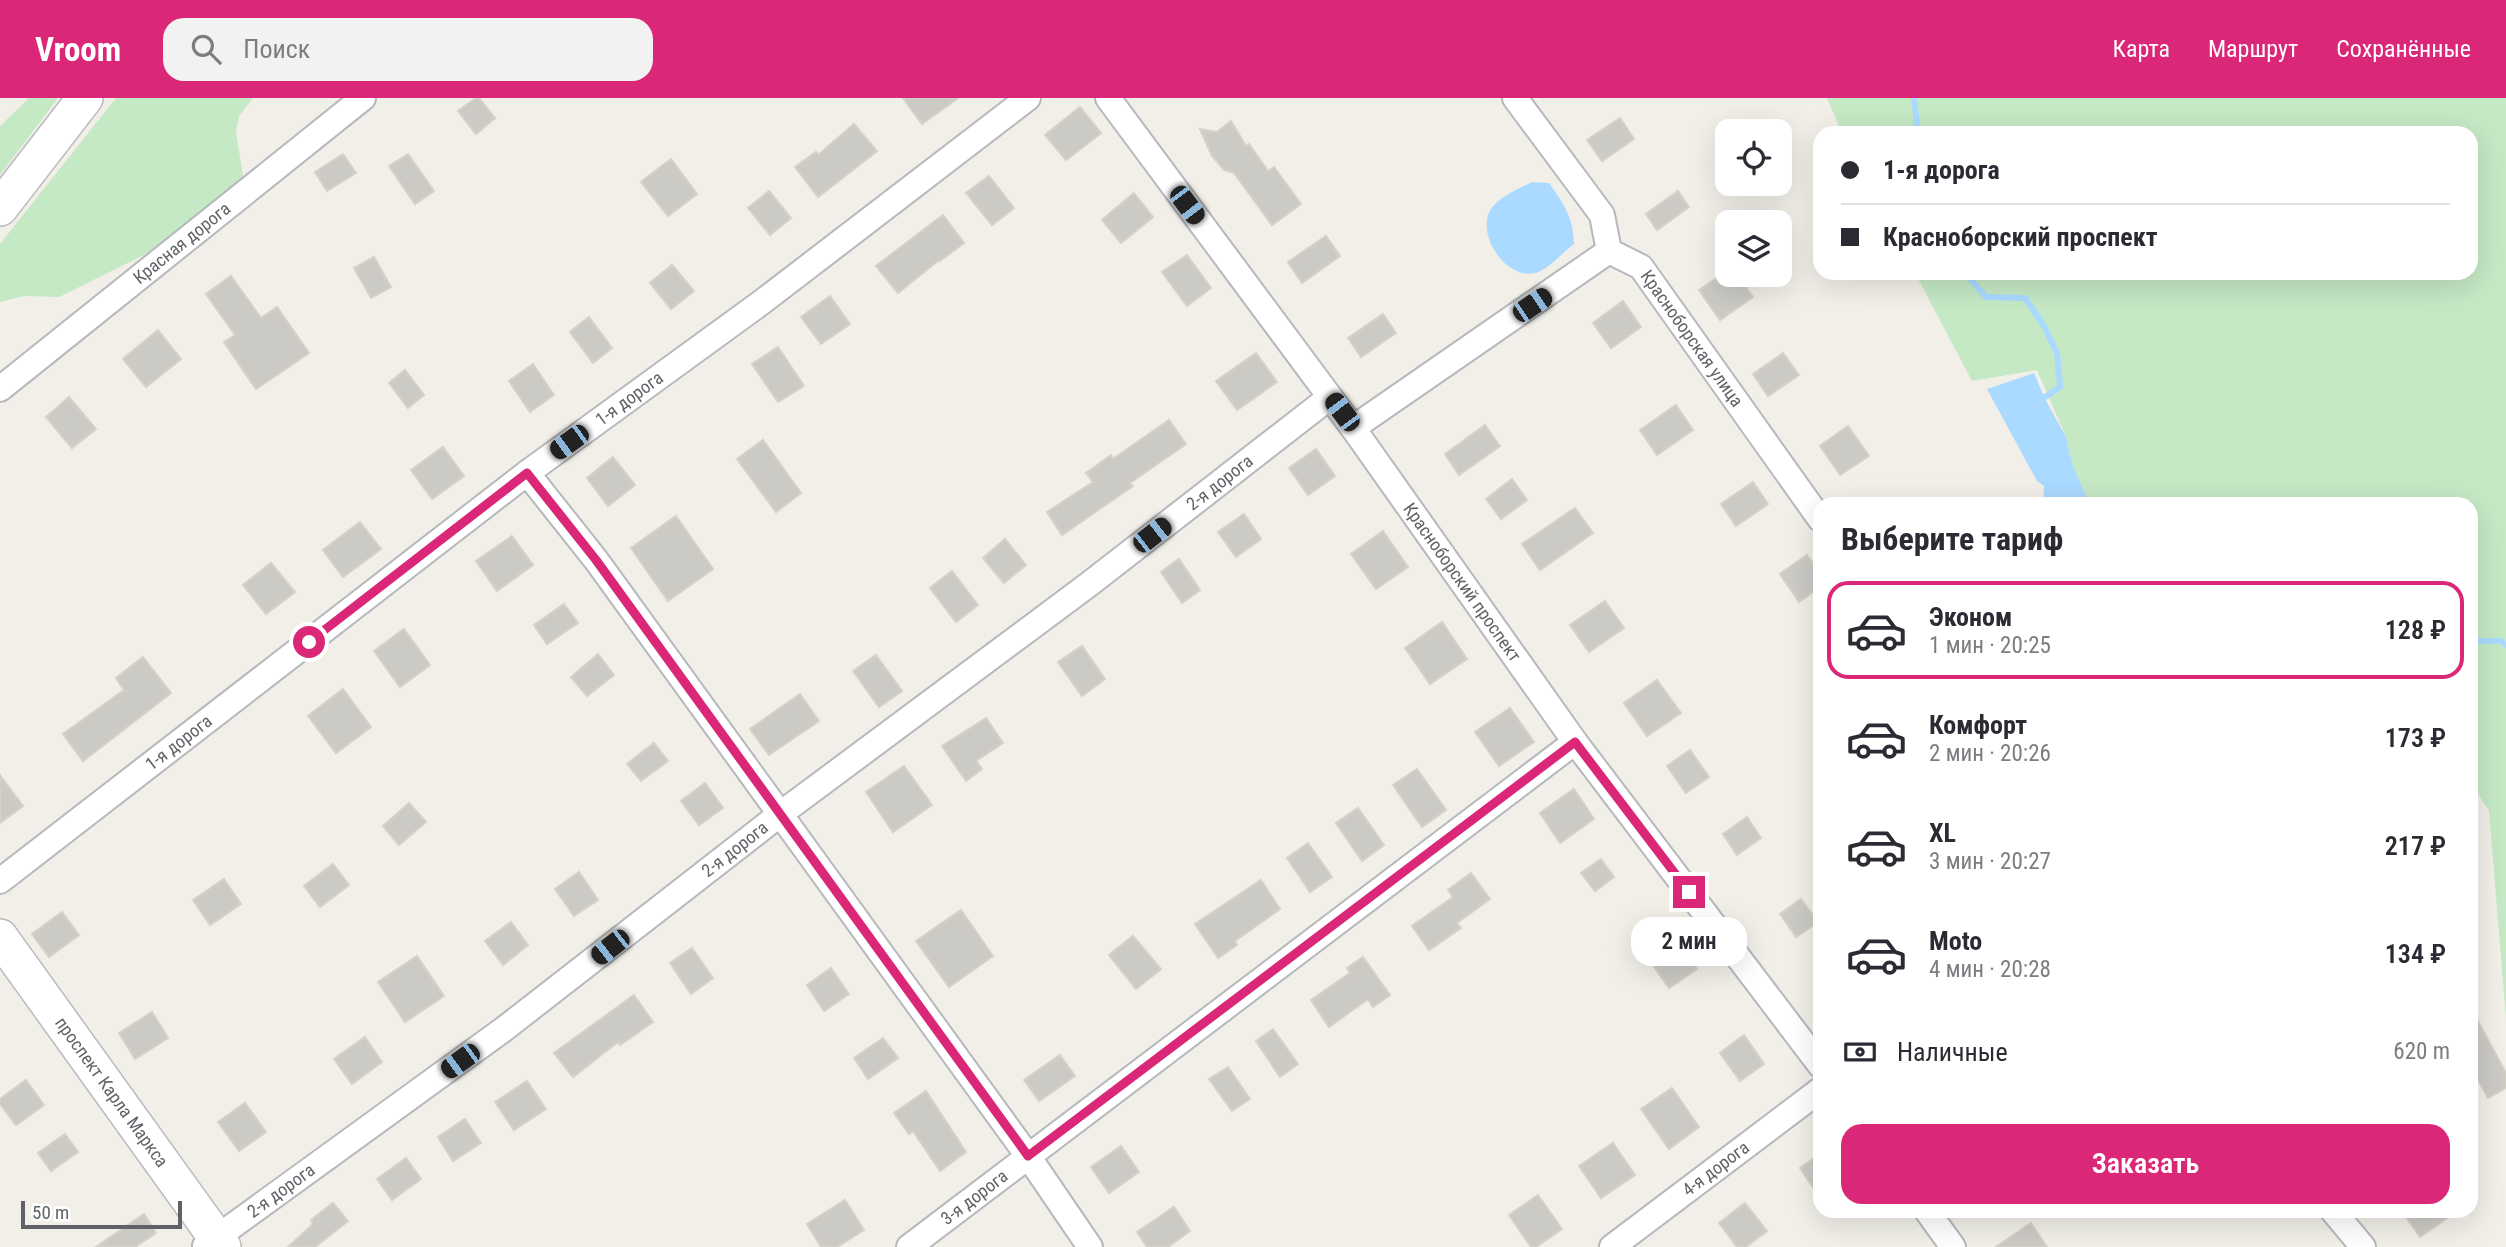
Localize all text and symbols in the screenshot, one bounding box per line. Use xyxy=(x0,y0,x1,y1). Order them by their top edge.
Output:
search box xyxy=(163,18,653,81)
text: Vroom xyxy=(35,30,121,69)
icon: search xyxy=(187,30,225,68)
text: Поиск xyxy=(243,34,310,64)
text: Карта xyxy=(2113,35,2170,63)
text: Маршрут xyxy=(2208,35,2298,63)
text: Сохранённые xyxy=(2336,35,2471,63)
map controls xyxy=(1715,119,1792,287)
button: locate xyxy=(1715,119,1792,196)
text: 1-я дорога xyxy=(1883,155,2000,185)
car xyxy=(1166,182,1209,228)
street label: Красная дорога xyxy=(129,198,234,288)
button: layers xyxy=(1715,210,1792,287)
text: Красноборский проспект xyxy=(1883,222,2158,252)
street label: Красноборская улица xyxy=(1637,266,1748,411)
car xyxy=(1509,285,1556,325)
street label: 1-я дорога xyxy=(591,367,667,430)
car xyxy=(1321,389,1364,435)
car xyxy=(546,421,593,463)
street label: 2-я дорога xyxy=(1182,450,1257,514)
street label: Красноборский проспект xyxy=(1399,499,1526,666)
car xyxy=(1129,514,1176,556)
text: Выберите тариф xyxy=(1841,520,2063,558)
icon: car xyxy=(1845,599,1908,662)
text: Эконом xyxy=(1929,602,2012,632)
text: 128 ₽ xyxy=(2385,615,2446,645)
route start xyxy=(293,626,325,658)
text: 1 мин · 20:25 xyxy=(1929,632,2051,659)
icon: car xyxy=(1845,707,1908,770)
street label: 1-я дорога xyxy=(141,710,216,774)
text: Комфорт xyxy=(1929,710,2027,740)
text: 173 ₽ xyxy=(2385,723,2446,753)
text: 2 мин · 20:26 xyxy=(1929,740,2051,767)
icon: car xyxy=(1845,815,1908,878)
street label: 2-я дорога xyxy=(697,817,772,881)
text: XL xyxy=(1929,818,1956,848)
text: 217 ₽ xyxy=(2385,831,2446,861)
text: 3 мин · 20:27 xyxy=(1929,848,2051,875)
route end xyxy=(1673,876,1705,908)
callout: 2 мин xyxy=(1631,916,1747,966)
icon: car xyxy=(1845,923,1908,986)
car xyxy=(587,926,634,968)
text: Moto xyxy=(1929,926,1982,956)
text: 2 мин xyxy=(1661,928,1717,955)
text: 134 ₽ xyxy=(2385,939,2446,969)
text: 4 мин · 20:28 xyxy=(1929,956,2051,983)
street label: проспект Карла Маркса xyxy=(51,1013,173,1171)
icon: cash xyxy=(1841,1033,1879,1071)
text: Наличные xyxy=(1897,1037,2008,1067)
text: 620 m xyxy=(2393,1038,2450,1065)
car xyxy=(437,1040,484,1082)
button: Заказать xyxy=(1841,1124,2450,1204)
street label: 4-я дорога xyxy=(1678,1136,1753,1200)
street label: 2-я дорога xyxy=(243,1159,319,1222)
street label: 3-я дорога xyxy=(937,1165,1012,1229)
scale bar xyxy=(21,1198,182,1230)
text: 50 m xyxy=(32,1201,69,1224)

